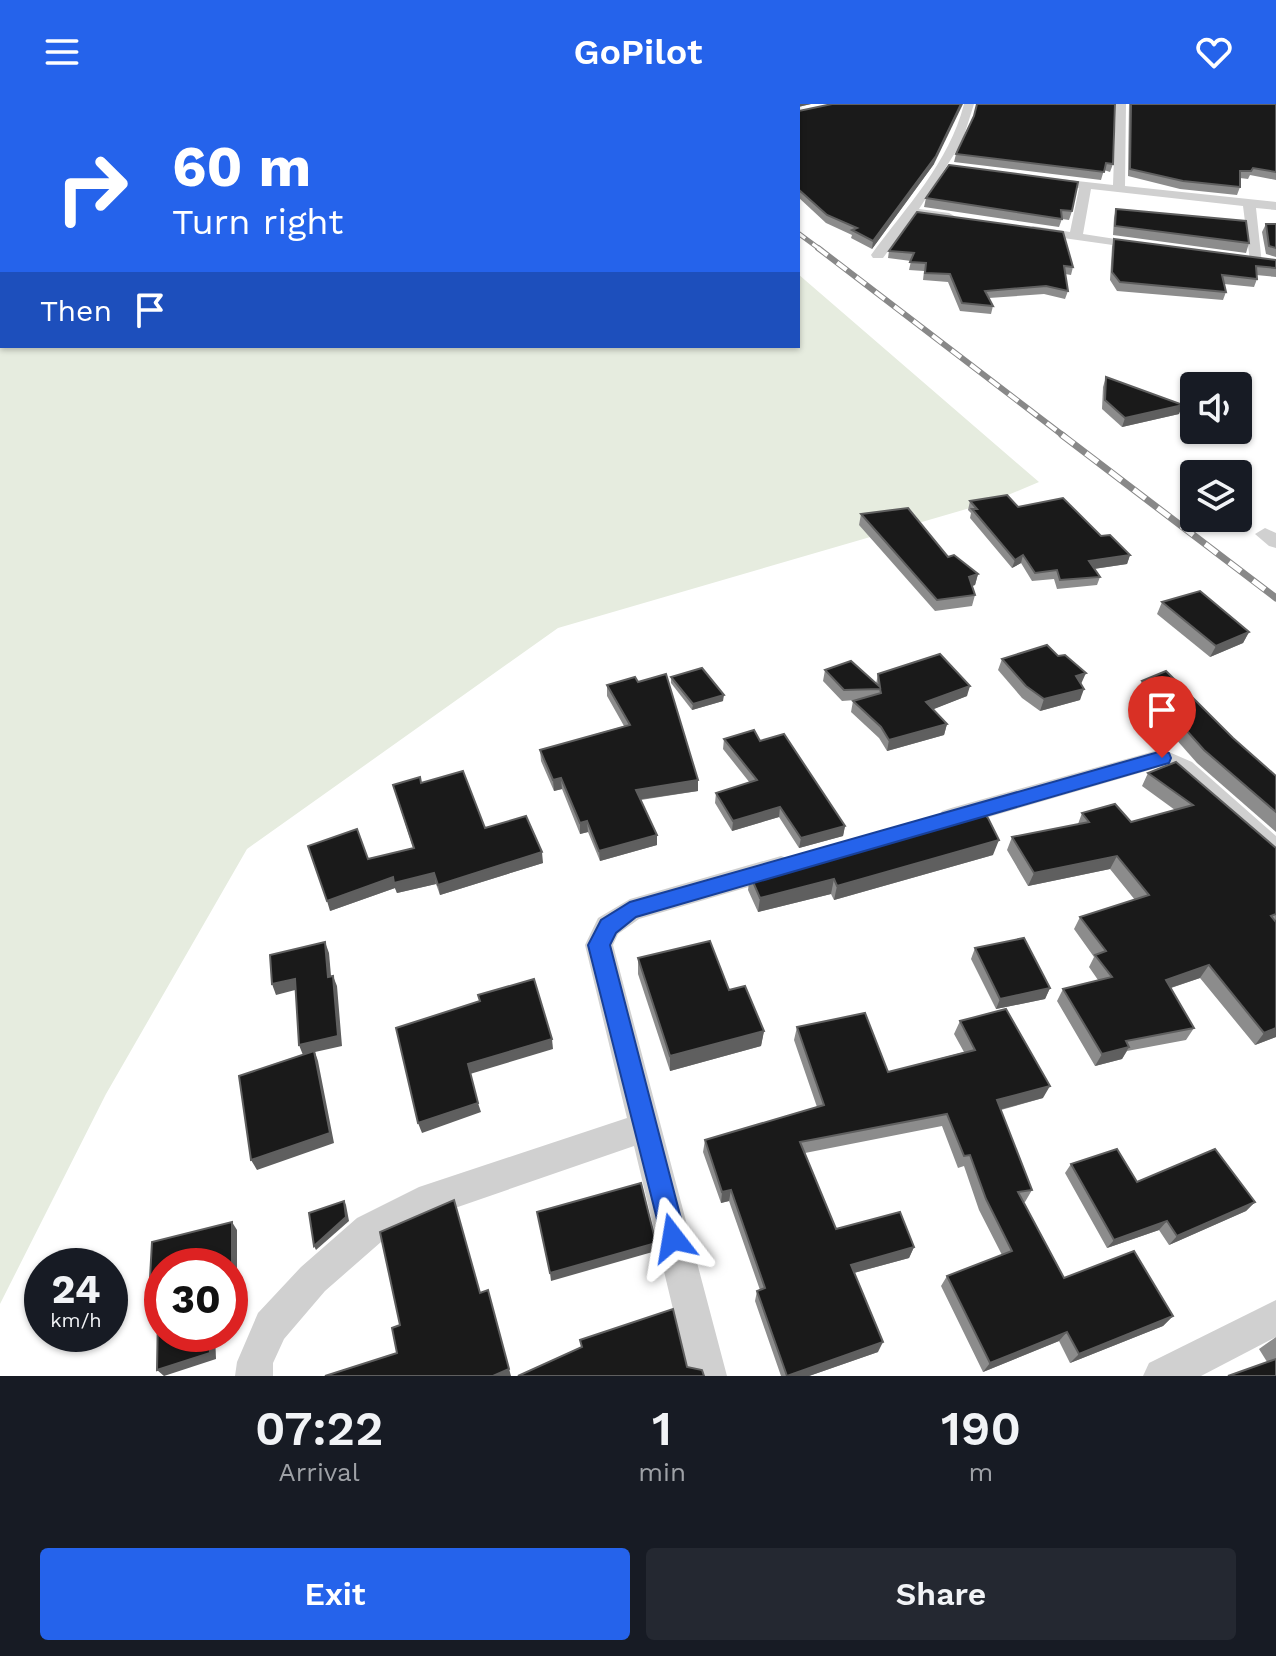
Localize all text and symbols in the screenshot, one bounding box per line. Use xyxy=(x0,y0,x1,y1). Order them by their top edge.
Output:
icon: menu xyxy=(40,30,84,74)
icon: heart xyxy=(1192,30,1236,74)
text: GoPilot xyxy=(573,31,703,73)
text: 60 m xyxy=(172,134,311,200)
icon: right xyxy=(40,136,144,240)
text: Turn right xyxy=(172,201,343,243)
icon: arrive xyxy=(128,288,172,332)
text: Then xyxy=(40,293,112,328)
map controls xyxy=(1180,372,1252,532)
button: sound xyxy=(1180,372,1252,444)
button: layers xyxy=(1180,460,1252,532)
pin xyxy=(1128,676,1196,758)
icon: arrive xyxy=(1140,688,1184,732)
position arrow xyxy=(631,1196,715,1280)
speed limit sign: 30 xyxy=(144,1248,248,1352)
text: 24 xyxy=(51,1266,101,1313)
text: km/h xyxy=(50,1308,102,1332)
text: 07:22 xyxy=(255,1400,383,1457)
text: 1 xyxy=(652,1400,672,1457)
text: 190 xyxy=(941,1400,1021,1457)
text: Arrival xyxy=(279,1457,360,1487)
text: min xyxy=(638,1457,686,1487)
text: m xyxy=(969,1457,993,1487)
button: Exit xyxy=(40,1548,630,1640)
button: Share xyxy=(646,1548,1236,1640)

